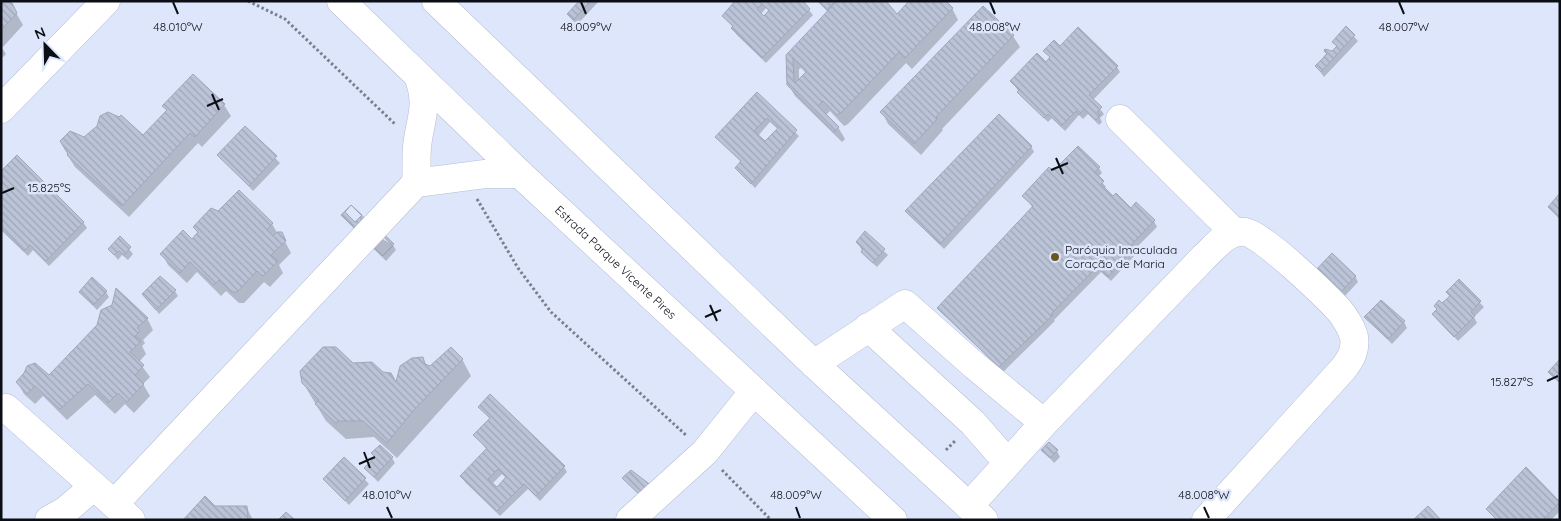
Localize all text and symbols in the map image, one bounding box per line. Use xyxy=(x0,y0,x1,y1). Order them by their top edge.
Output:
text: 48.010°W xyxy=(153,19,203,34)
text: 48.009°W xyxy=(560,19,612,34)
text: 48.008°W xyxy=(969,19,1021,34)
text: 48.007°W xyxy=(1379,19,1430,34)
north arrow xyxy=(20,20,70,70)
text: N xyxy=(32,23,48,43)
text: 15.825°S xyxy=(27,180,71,195)
street label: Estrada Parque Vicente Pires xyxy=(552,202,680,322)
place label: Paróquia Imaculada Coração de Maria xyxy=(1065,242,1177,271)
marker: Paróquia Imaculada Coração de Maria xyxy=(1049,251,1061,263)
text: 15.827°S xyxy=(1491,374,1534,389)
text: 48.010°W xyxy=(362,487,412,502)
text: 48.009°W xyxy=(770,487,822,502)
text: 48.008°W xyxy=(1178,487,1230,502)

